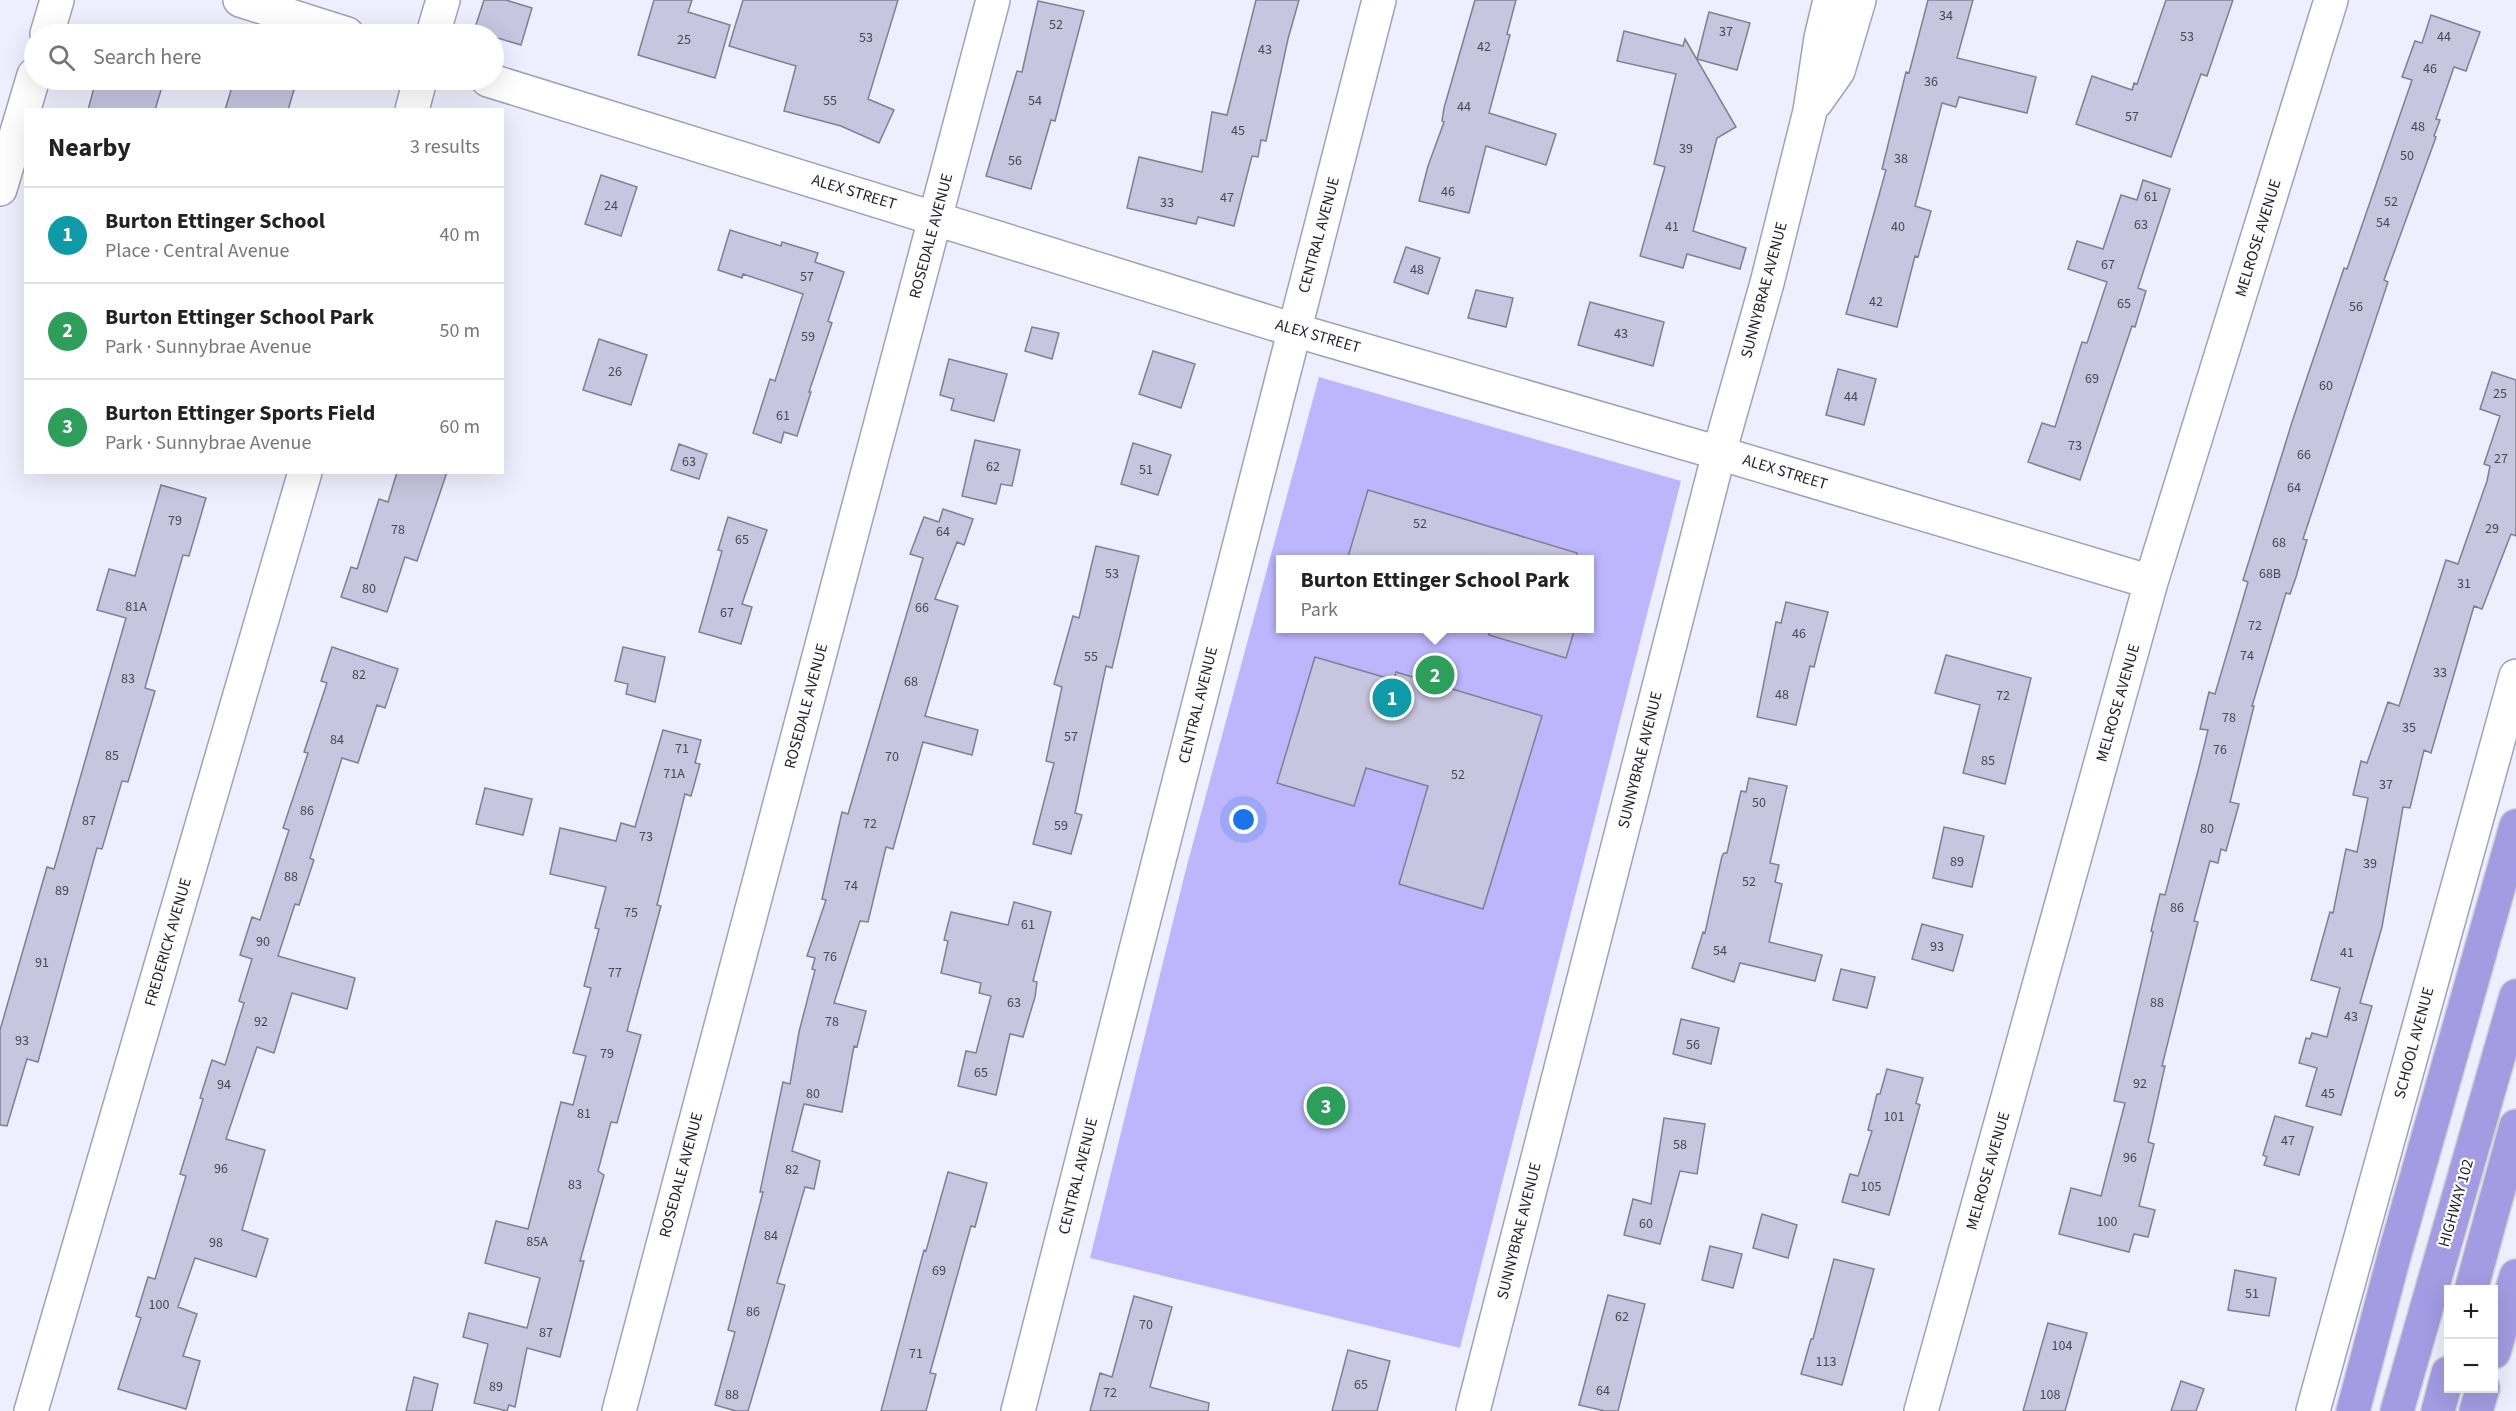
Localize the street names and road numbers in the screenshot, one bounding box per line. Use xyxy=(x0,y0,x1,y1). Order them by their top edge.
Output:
street label: ALEX STREET xyxy=(809,169,900,215)
street label: ROSEDALE AVENUE xyxy=(904,171,958,301)
street label: CENTRAL AVENUE xyxy=(1293,174,1345,296)
street label: MELROSE AVENUE xyxy=(2230,176,2286,300)
street label: SUNNYBRAE AVENUE xyxy=(1735,219,1793,361)
street label: ALEX STREET xyxy=(1273,313,1364,359)
street label: ALEX STREET xyxy=(1740,449,1831,495)
street label: ROSEDALE AVENUE xyxy=(779,641,833,771)
street label: MELROSE AVENUE xyxy=(2091,641,2145,765)
street label: CENTRAL AVENUE xyxy=(1173,644,1223,766)
street label: SUNNYBRAE AVENUE xyxy=(1612,689,1668,831)
street label: FREDERICK AVENUE xyxy=(139,875,197,1009)
street label: SCHOOL AVENUE xyxy=(2389,985,2439,1101)
street label: MELROSE AVENUE xyxy=(1961,1109,2015,1233)
street label: ROSEDALE AVENUE xyxy=(654,1110,708,1240)
street label: CENTRAL AVENUE xyxy=(1053,1115,1103,1237)
street label: HIGHWAY 102 xyxy=(2433,1156,2479,1250)
street label: SUNNYBRAE AVENUE xyxy=(1491,1160,1547,1302)

